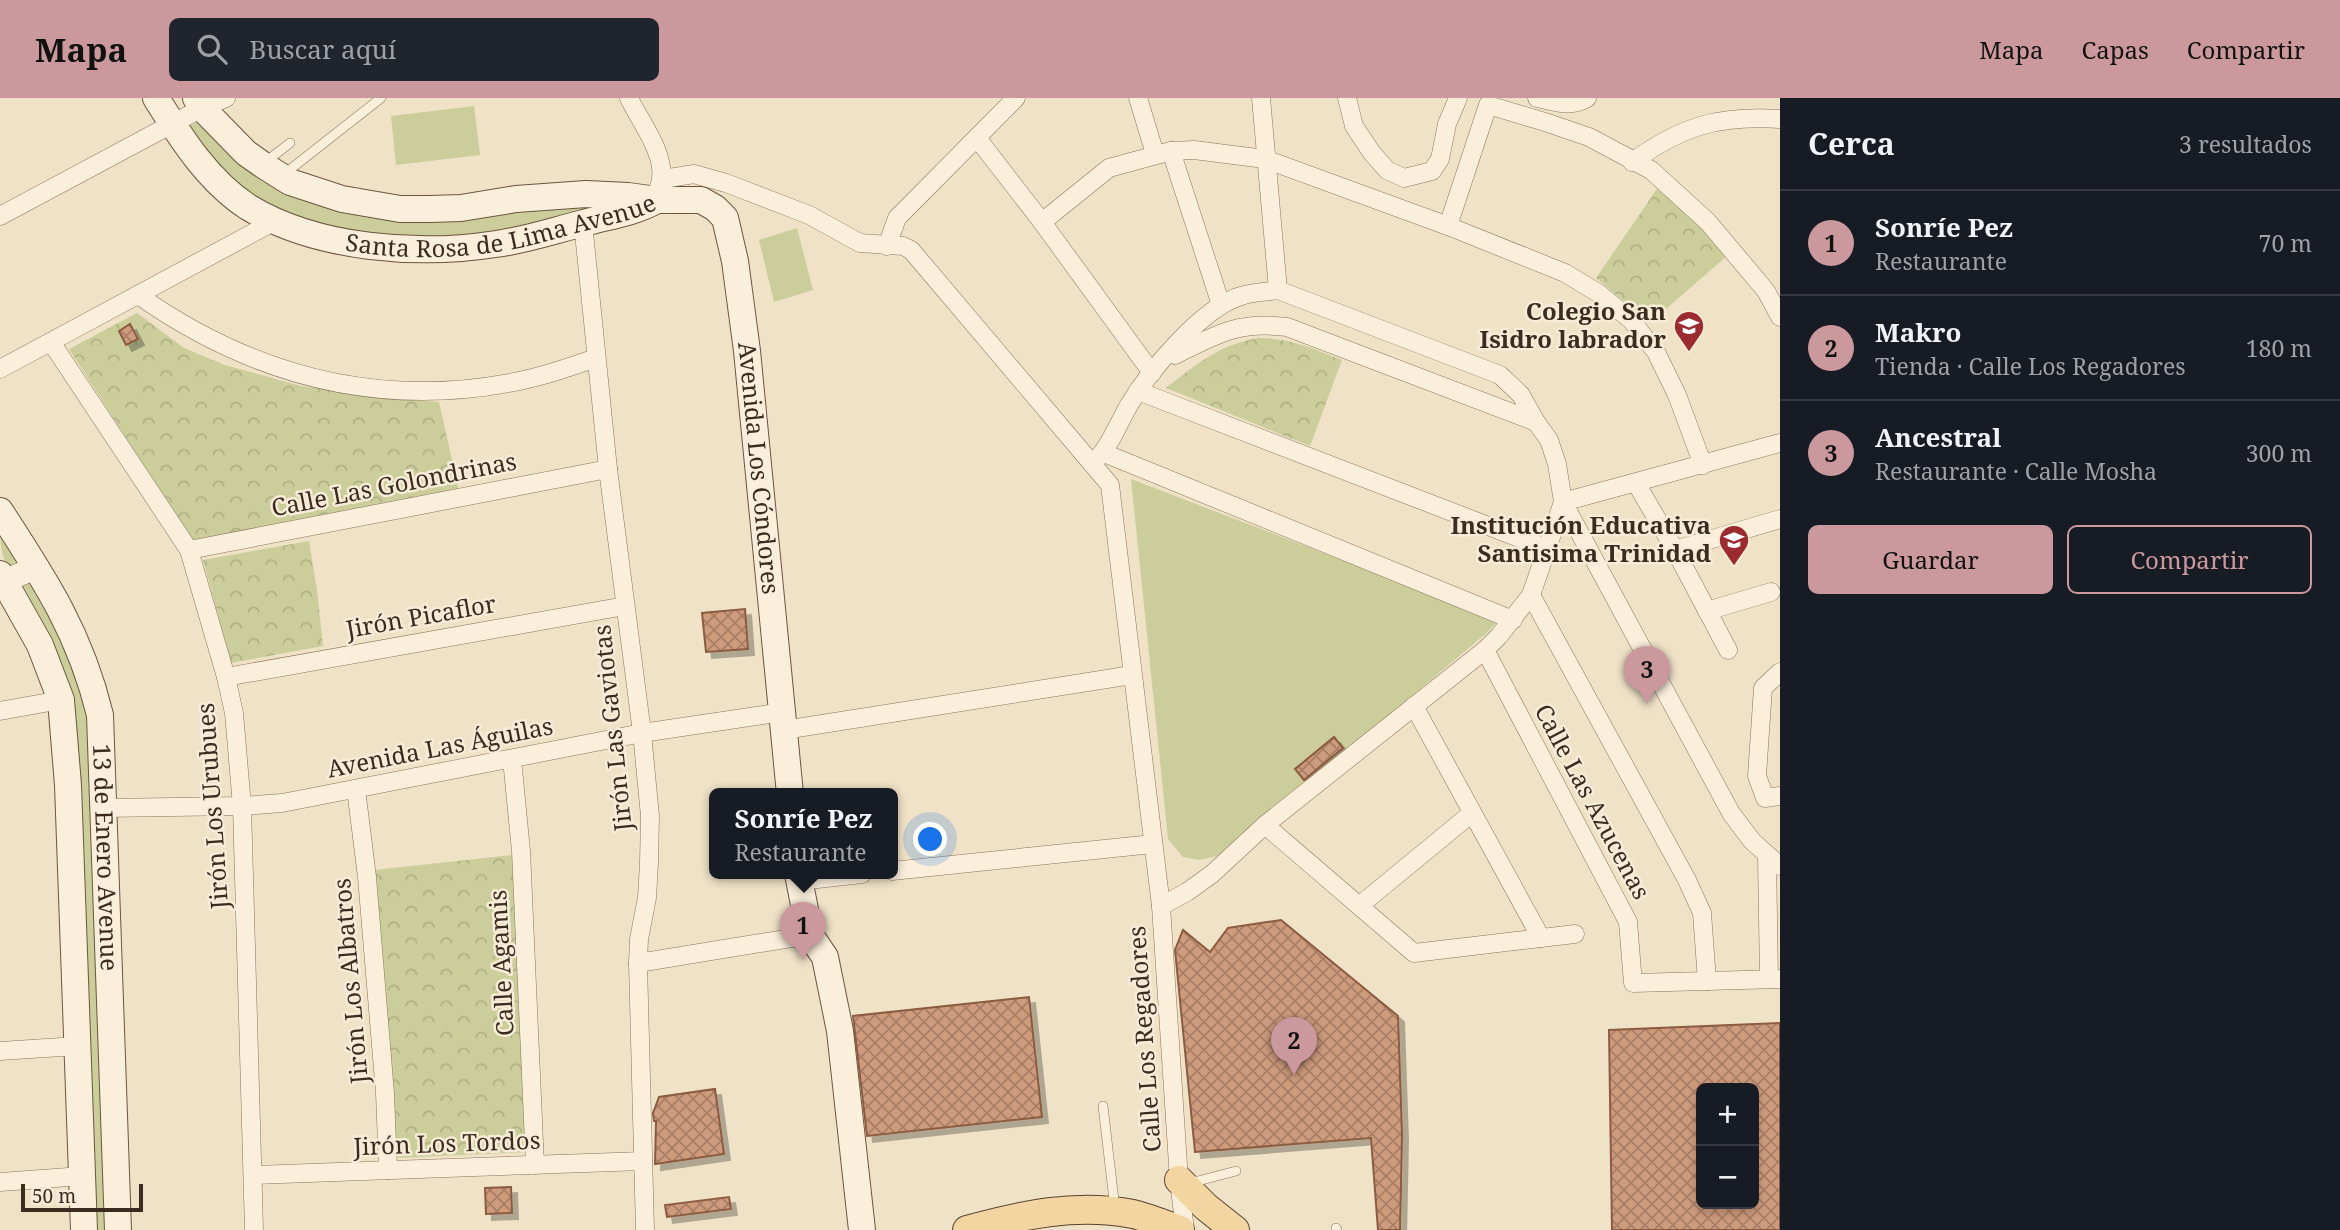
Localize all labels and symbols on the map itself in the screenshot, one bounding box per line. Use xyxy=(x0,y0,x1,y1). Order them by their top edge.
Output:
street label: Santa Rosa de Lima Avenue xyxy=(343,185,661,264)
place label: Colegio San Isidro labrador xyxy=(1480,294,1666,355)
school or university icon: Colegio San Isidro labrador xyxy=(1672,309,1706,353)
street label: Avenida Los Cóndores xyxy=(731,340,789,596)
street label: Calle Las Golondrinas xyxy=(268,444,519,523)
place label: Institución Educativa Santisima Trinidad xyxy=(1450,508,1711,569)
school or university icon: Institución Educativa Santisima Trinidad xyxy=(1717,523,1751,567)
street label: Jirón Picaflor xyxy=(342,586,498,645)
street label: Jirón Las Gaviotas xyxy=(584,623,639,834)
pin: 3 xyxy=(1624,646,1670,704)
street label: Calle Las Azucenas xyxy=(1528,698,1659,905)
street label: Jirón Los Urubues xyxy=(188,702,235,911)
street label: Avenida Las Águilas xyxy=(324,708,555,785)
street label: 13 de Enero Avenue xyxy=(86,743,127,972)
your location xyxy=(913,822,947,856)
street label: Jirón Los Albatros xyxy=(324,877,375,1086)
street label: Calle Agamis xyxy=(480,889,521,1037)
pin: 1 xyxy=(780,902,826,960)
street label: Calle Los Regadores xyxy=(1119,925,1168,1153)
pin: 2 xyxy=(1271,1017,1317,1075)
street label: Jirón Los Tordos xyxy=(352,1123,541,1162)
scale bar xyxy=(21,1181,144,1213)

